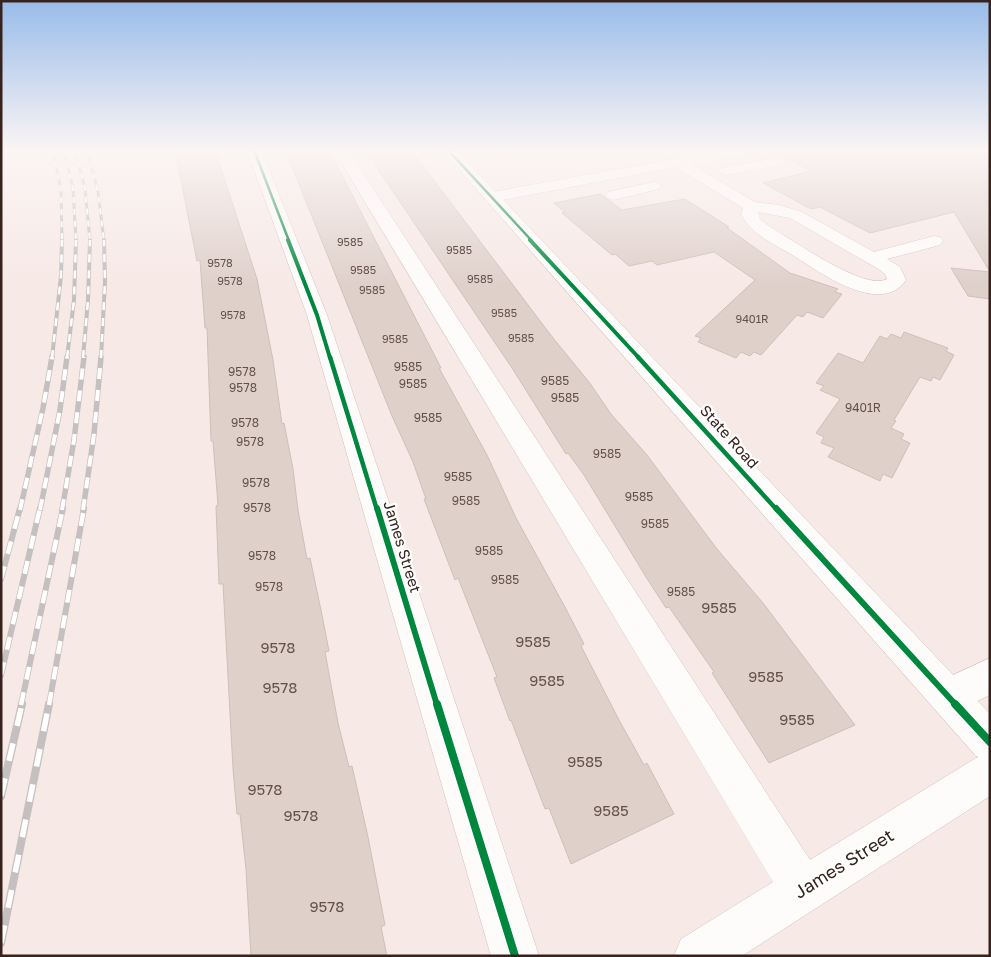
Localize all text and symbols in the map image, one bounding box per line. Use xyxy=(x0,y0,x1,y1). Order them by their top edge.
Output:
house number: 9585 xyxy=(337,235,363,248)
house number: 9585 xyxy=(446,243,472,256)
house number: 9578 xyxy=(207,256,233,269)
house number: 9585 xyxy=(350,263,376,276)
house number: 9585 xyxy=(467,272,493,285)
house number: 9578 xyxy=(217,274,243,287)
house number: 9585 xyxy=(359,283,385,296)
house number: 9585 xyxy=(491,306,517,319)
house number: 9578 xyxy=(220,308,246,321)
house number: 9401R xyxy=(736,312,769,325)
house number: 9585 xyxy=(508,331,534,344)
house number: 9585 xyxy=(382,332,408,345)
house number: 9585 xyxy=(394,359,422,374)
house number: 9578 xyxy=(228,364,256,379)
house number: 9585 xyxy=(541,373,569,388)
house number: 9585 xyxy=(399,376,427,391)
house number: 9578 xyxy=(229,380,257,395)
house number: 9585 xyxy=(551,390,579,405)
house number: 9401R xyxy=(845,400,881,415)
street label: State Road xyxy=(697,401,763,472)
house number: 9585 xyxy=(414,410,442,425)
house number: 9578 xyxy=(231,415,259,430)
house number: 9578 xyxy=(236,434,264,449)
house number: 9585 xyxy=(593,446,621,461)
house number: 9585 xyxy=(444,469,472,484)
house number: 9578 xyxy=(242,475,270,490)
house number: 9585 xyxy=(625,489,653,504)
house number: 9585 xyxy=(452,493,480,508)
street label: James Street xyxy=(380,499,425,595)
house number: 9578 xyxy=(243,500,271,515)
house number: 9585 xyxy=(641,516,669,531)
house number: 9585 xyxy=(475,543,503,558)
house number: 9578 xyxy=(248,548,276,563)
house number: 9585 xyxy=(491,572,519,587)
house number: 9578 xyxy=(255,579,283,594)
house number: 9585 xyxy=(667,584,695,599)
house number: 9585 xyxy=(701,598,737,616)
house number: 9585 xyxy=(515,632,551,650)
house number: 9578 xyxy=(261,638,295,656)
house number: 9585 xyxy=(748,667,784,685)
house number: 9585 xyxy=(529,671,565,689)
house number: 9578 xyxy=(263,678,297,696)
house number: 9585 xyxy=(779,710,815,728)
house number: 9585 xyxy=(567,752,603,770)
house number: 9578 xyxy=(248,780,282,798)
house number: 9585 xyxy=(593,801,629,819)
house number: 9578 xyxy=(284,806,318,824)
street label: James Street xyxy=(789,824,898,903)
house number: 9578 xyxy=(310,897,344,915)

